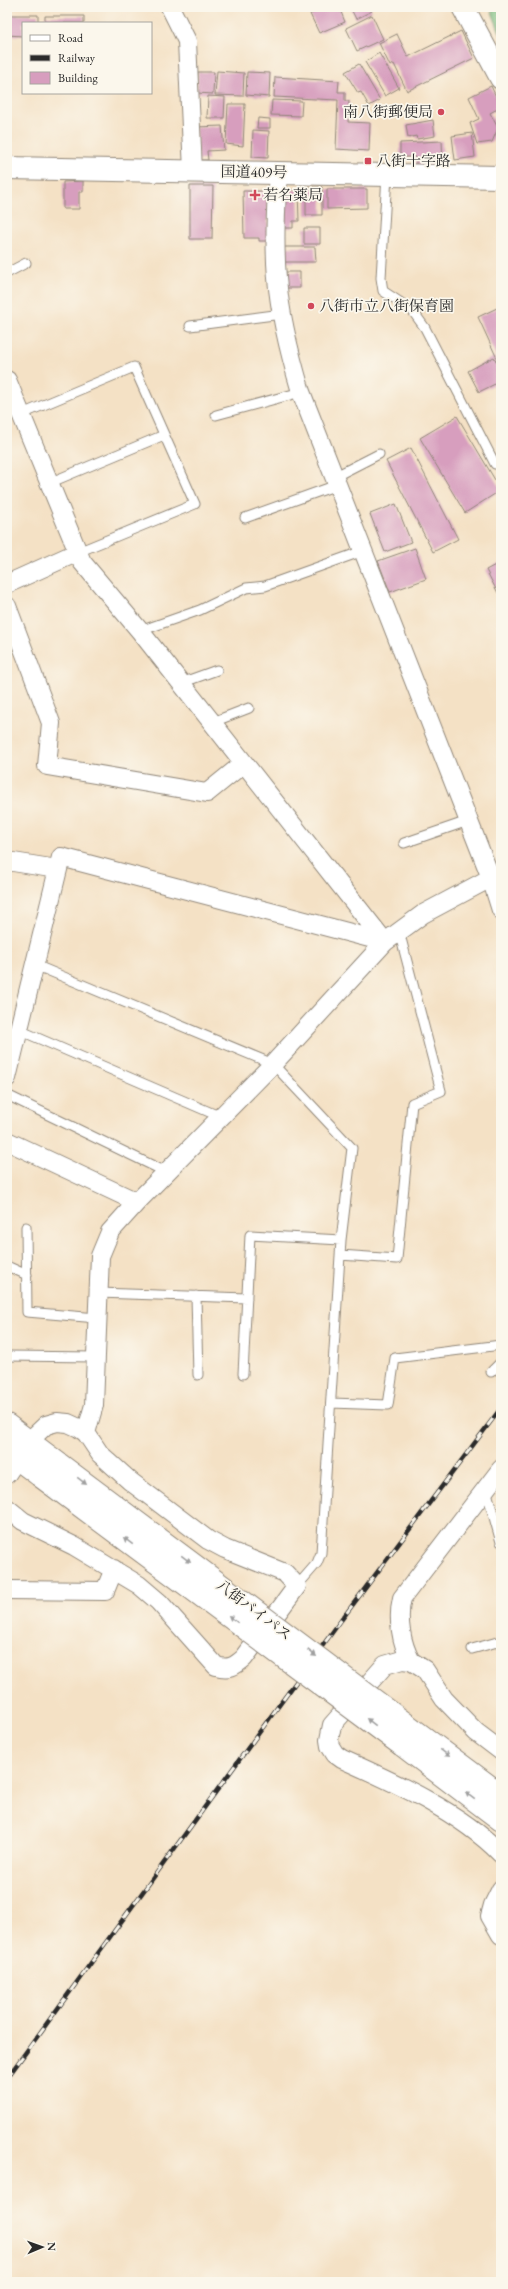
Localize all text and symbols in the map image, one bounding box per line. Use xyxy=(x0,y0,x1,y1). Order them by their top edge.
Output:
legend xyxy=(22,22,152,94)
text: Road xyxy=(58,30,84,46)
text: Railway xyxy=(58,50,96,66)
text: Building xyxy=(58,70,99,86)
place label: 南八街郵便局 xyxy=(343,102,433,121)
marker: 南八街郵便局 xyxy=(436,107,446,117)
place label: 八街十字路 xyxy=(376,151,451,170)
marker: 八街十字路 xyxy=(363,156,373,166)
street label: 国道409号 xyxy=(221,161,287,182)
place label: 若名薬局 xyxy=(263,185,323,204)
marker: 若名薬局 xyxy=(250,190,260,200)
place label: 八街市立八街保育園 xyxy=(319,296,454,315)
marker: 八街市立八街保育園 xyxy=(306,301,316,311)
one-way arrow xyxy=(76,1477,87,1485)
one-way arrow xyxy=(123,1537,134,1546)
one-way arrow xyxy=(181,1555,191,1563)
street label: 八街バイパス xyxy=(213,1575,296,1644)
one-way arrow xyxy=(227,1615,238,1623)
one-way arrow xyxy=(307,1649,318,1658)
one-way arrow xyxy=(365,1717,376,1726)
one-way arrow xyxy=(440,1749,451,1757)
one-way arrow xyxy=(465,1793,475,1801)
north arrow xyxy=(22,2227,62,2267)
text: N xyxy=(45,2242,59,2251)

